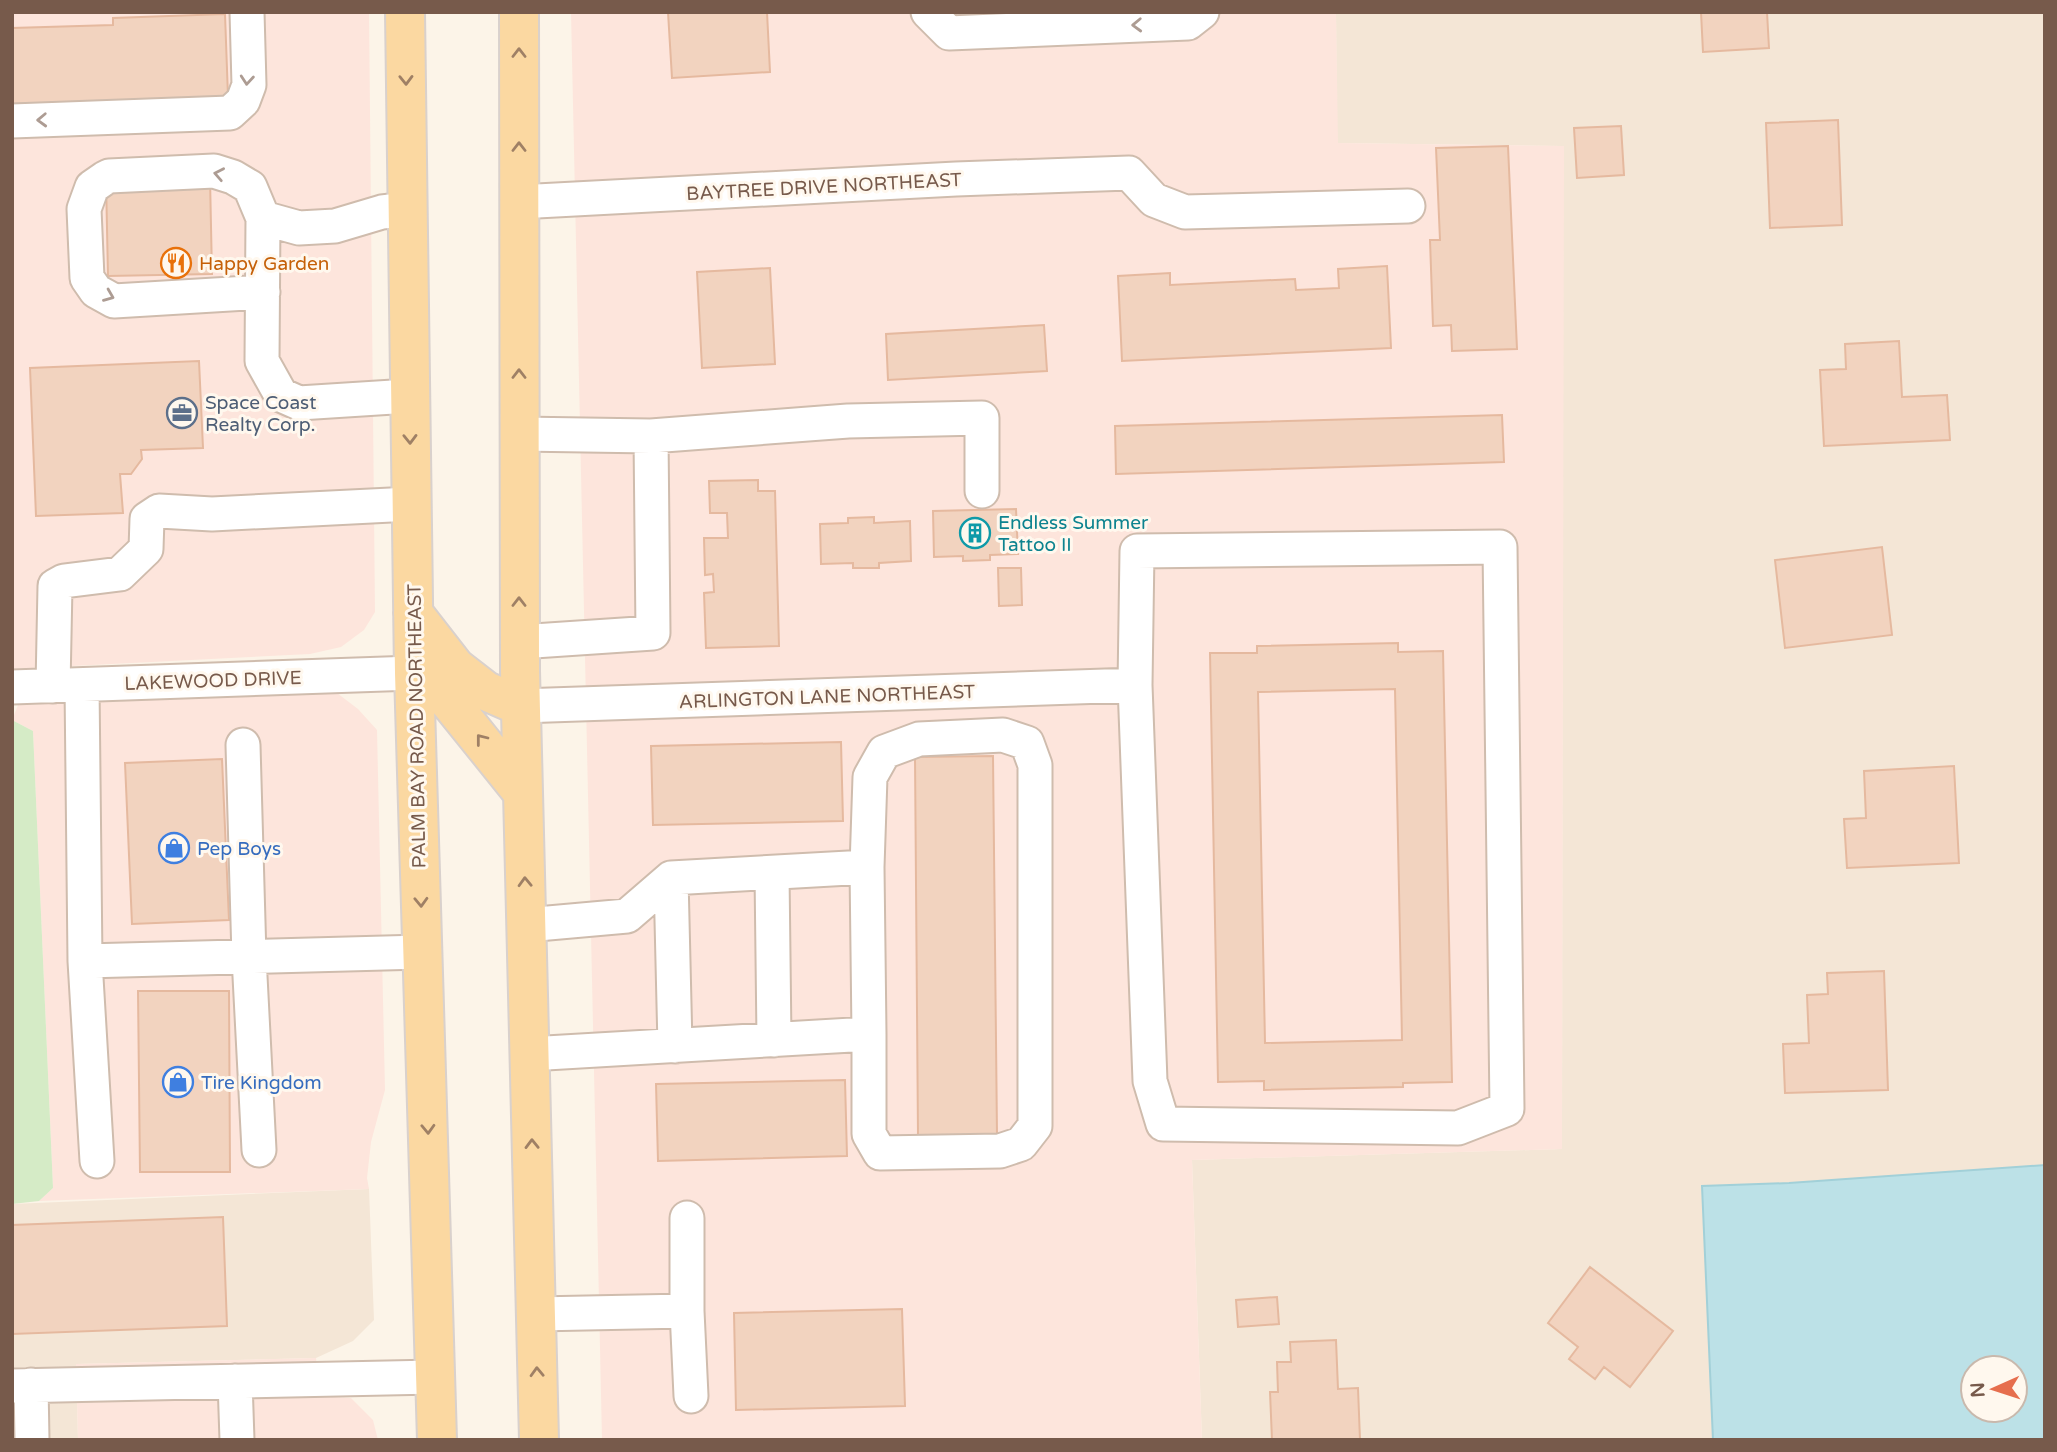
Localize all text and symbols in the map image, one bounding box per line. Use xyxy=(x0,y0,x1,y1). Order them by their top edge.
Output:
one-way arrow xyxy=(1132,18,1143,33)
one-way arrow xyxy=(511,48,527,58)
one-way arrow xyxy=(240,74,255,86)
one-way arrow xyxy=(398,76,414,86)
one-way arrow xyxy=(36,112,47,127)
one-way arrow xyxy=(511,141,527,152)
one-way arrow xyxy=(213,167,225,182)
street label: BAYTREE DRIVE NORTHEAST xyxy=(686,169,963,205)
restaurant icon: Happy Garden xyxy=(159,246,193,280)
place label: Happy Garden xyxy=(199,253,329,275)
one-way arrow xyxy=(102,287,114,301)
one-way arrow xyxy=(511,369,527,379)
place label: Space Coast Realty Corp. xyxy=(205,392,316,436)
office icon: Space Coast Realty Corp. xyxy=(165,396,199,430)
one-way arrow xyxy=(402,434,418,445)
place label: Endless Summer Tattoo II xyxy=(998,512,1149,556)
building icon: Endless Summer Tattoo II xyxy=(958,516,992,550)
street label: PALM BAY ROAD NORTHEAST xyxy=(404,583,430,868)
one-way arrow xyxy=(511,596,527,607)
street label: LAKEWOOD DRIVE xyxy=(124,667,302,695)
street label: ARLINGTON LANE NORTHEAST xyxy=(678,681,976,713)
one-way arrow xyxy=(476,734,489,746)
shop icon: Pep Boys xyxy=(157,831,191,865)
place label: Pep Boys xyxy=(197,838,281,860)
one-way arrow xyxy=(517,876,533,886)
one-way arrow xyxy=(413,897,429,907)
shop icon: Tire Kingdom xyxy=(161,1065,195,1099)
place label: Tire Kingdom xyxy=(201,1072,322,1094)
one-way arrow xyxy=(420,1124,435,1135)
one-way arrow xyxy=(524,1138,539,1149)
north arrow xyxy=(1959,1354,2029,1424)
one-way arrow xyxy=(529,1366,545,1376)
text: N xyxy=(1967,1382,1989,1398)

